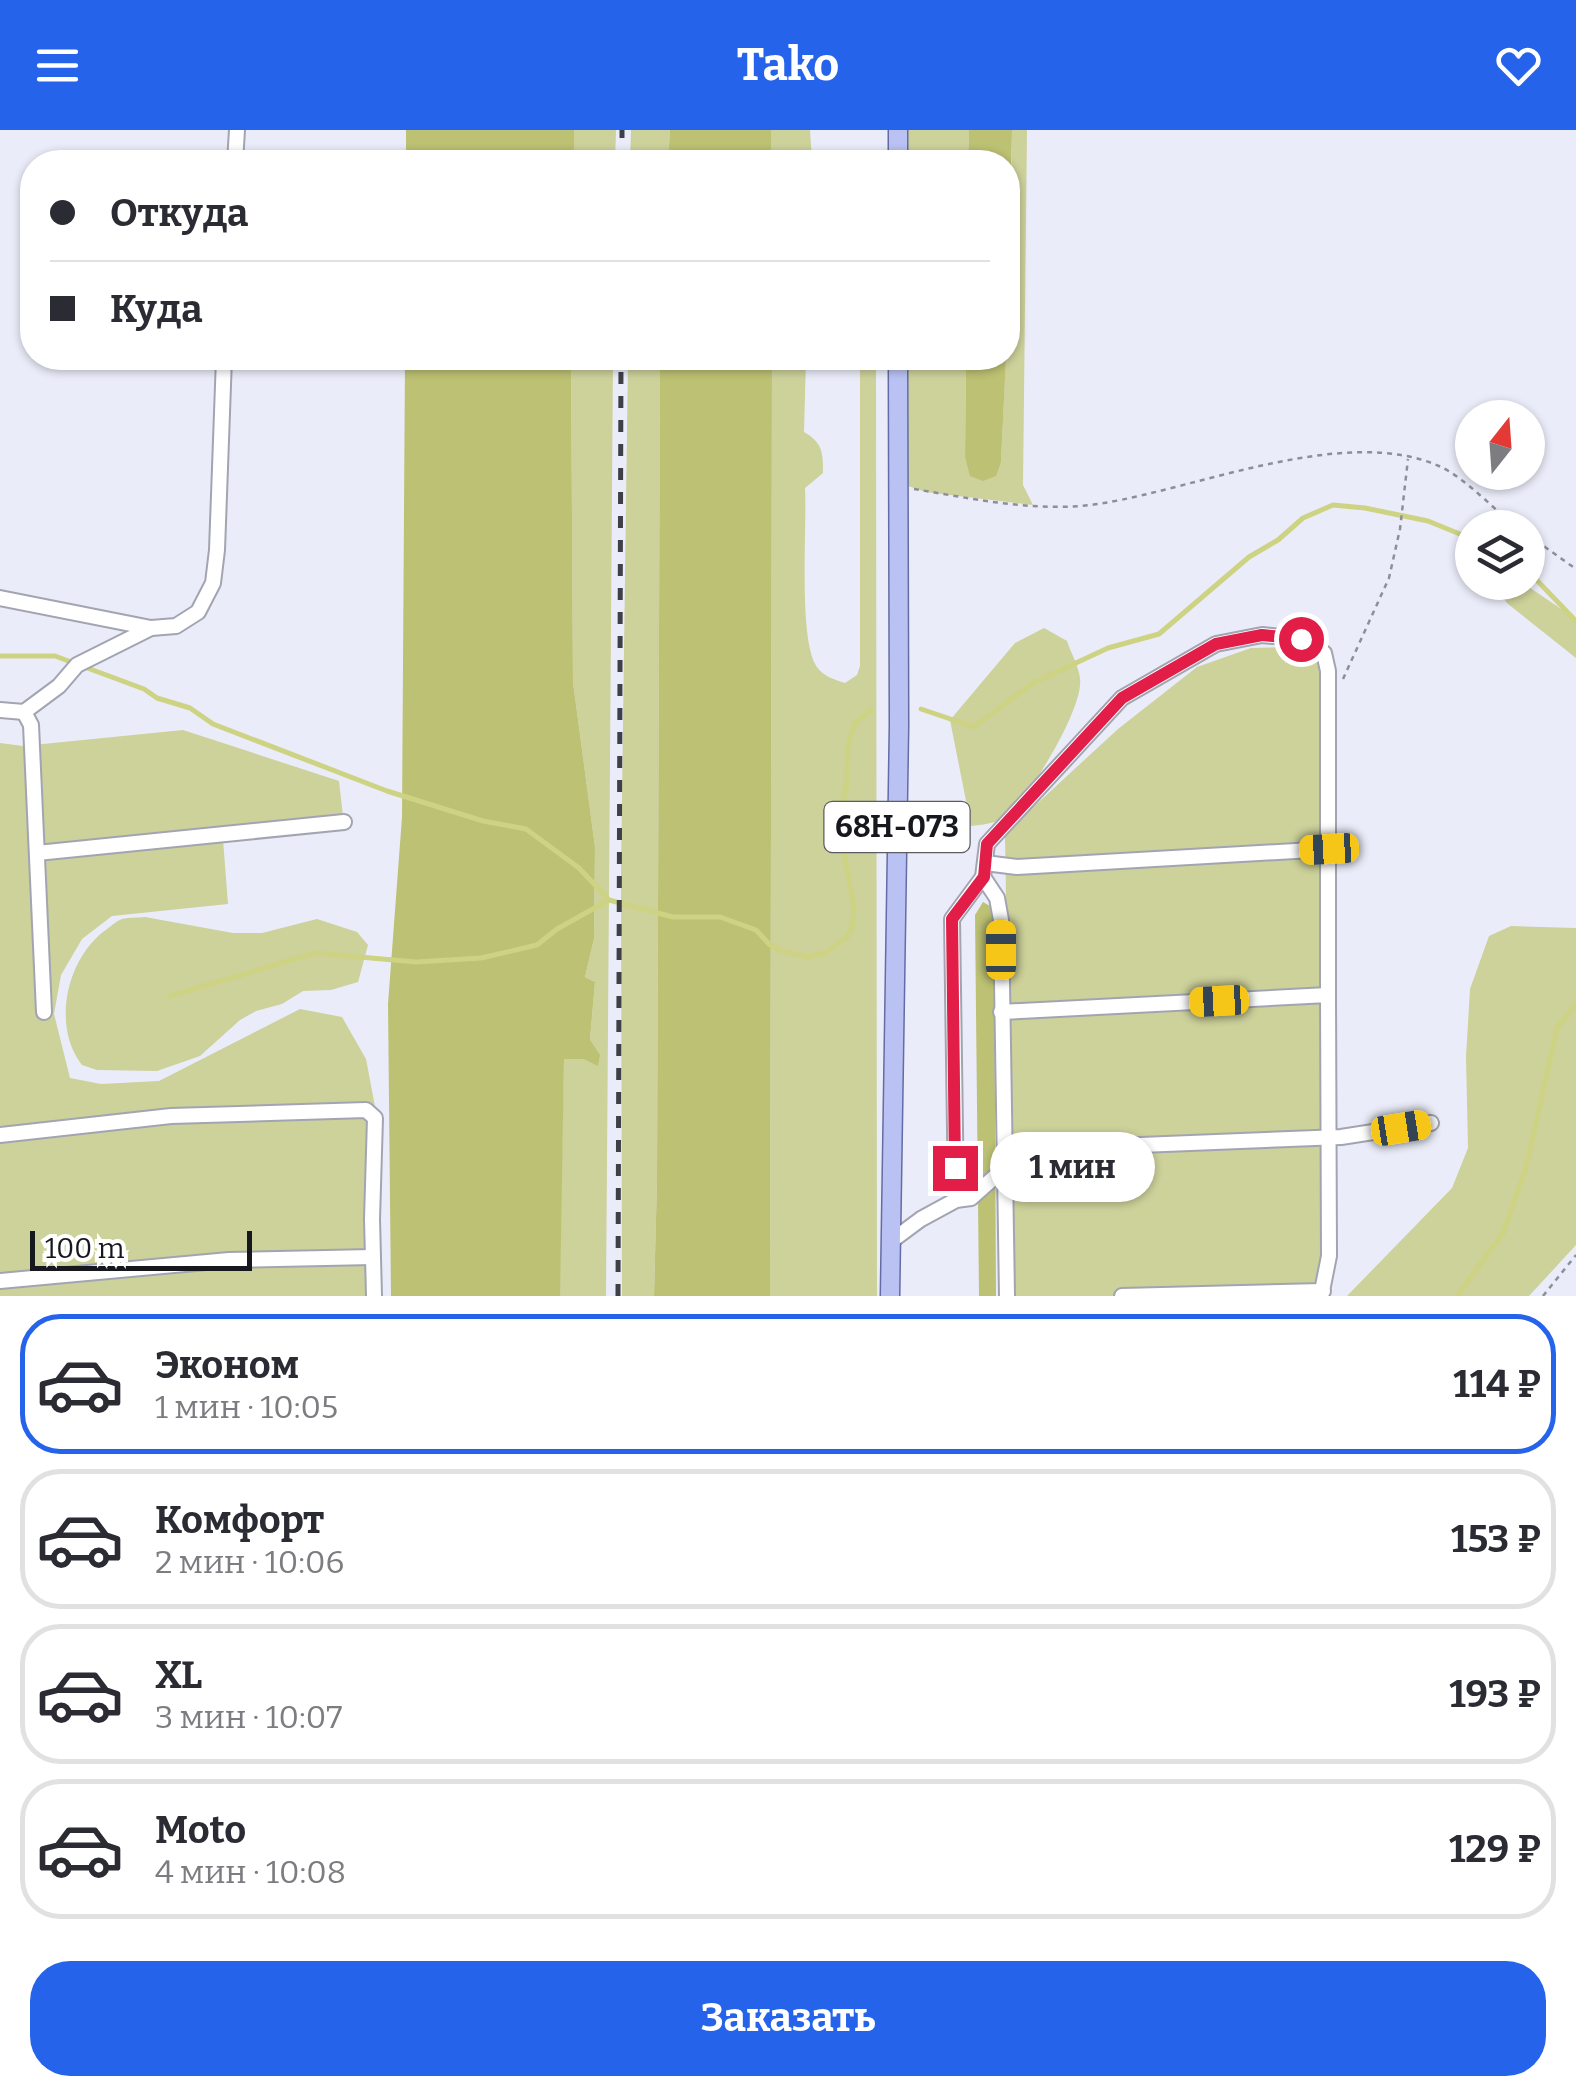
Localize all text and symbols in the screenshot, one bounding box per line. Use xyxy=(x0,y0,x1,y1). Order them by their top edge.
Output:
icon: menu xyxy=(30,38,85,93)
text: Tako xyxy=(737,38,839,92)
icon: heart xyxy=(1491,38,1546,93)
text: Откуда xyxy=(110,190,248,236)
text: Куда xyxy=(110,286,203,332)
north arrow xyxy=(1455,400,1545,490)
map controls xyxy=(1455,400,1545,600)
button: layers xyxy=(1455,510,1545,600)
route start xyxy=(1279,617,1324,662)
road number: 68Н-073 xyxy=(824,802,970,852)
car xyxy=(1298,832,1360,866)
car xyxy=(986,920,1016,980)
car xyxy=(1188,984,1250,1018)
car xyxy=(1369,1108,1433,1148)
callout: 1 мин xyxy=(990,1133,1155,1203)
route end xyxy=(933,1146,978,1191)
text: 1 мин xyxy=(1029,1148,1116,1186)
scale bar xyxy=(30,1226,252,1270)
text: 100 m xyxy=(45,1232,125,1265)
icon: car xyxy=(35,1339,125,1429)
text: Эконом xyxy=(155,1342,299,1388)
text: 114 ₽ xyxy=(1453,1361,1541,1407)
text: 1 мин · 10:05 xyxy=(155,1388,338,1426)
icon: car xyxy=(35,1494,125,1584)
text: Комфорт xyxy=(155,1497,324,1543)
text: 153 ₽ xyxy=(1451,1516,1541,1562)
text: 2 мин · 10:06 xyxy=(155,1543,344,1581)
icon: car xyxy=(35,1649,125,1739)
text: XL xyxy=(155,1652,202,1698)
text: 193 ₽ xyxy=(1449,1671,1541,1717)
text: 3 мин · 10:07 xyxy=(155,1698,342,1736)
icon: car xyxy=(35,1804,125,1894)
text: Moto xyxy=(155,1807,246,1853)
text: 129 ₽ xyxy=(1449,1826,1541,1872)
text: 4 мин · 10:08 xyxy=(155,1853,346,1891)
button: Заказать xyxy=(30,1961,1546,2076)

